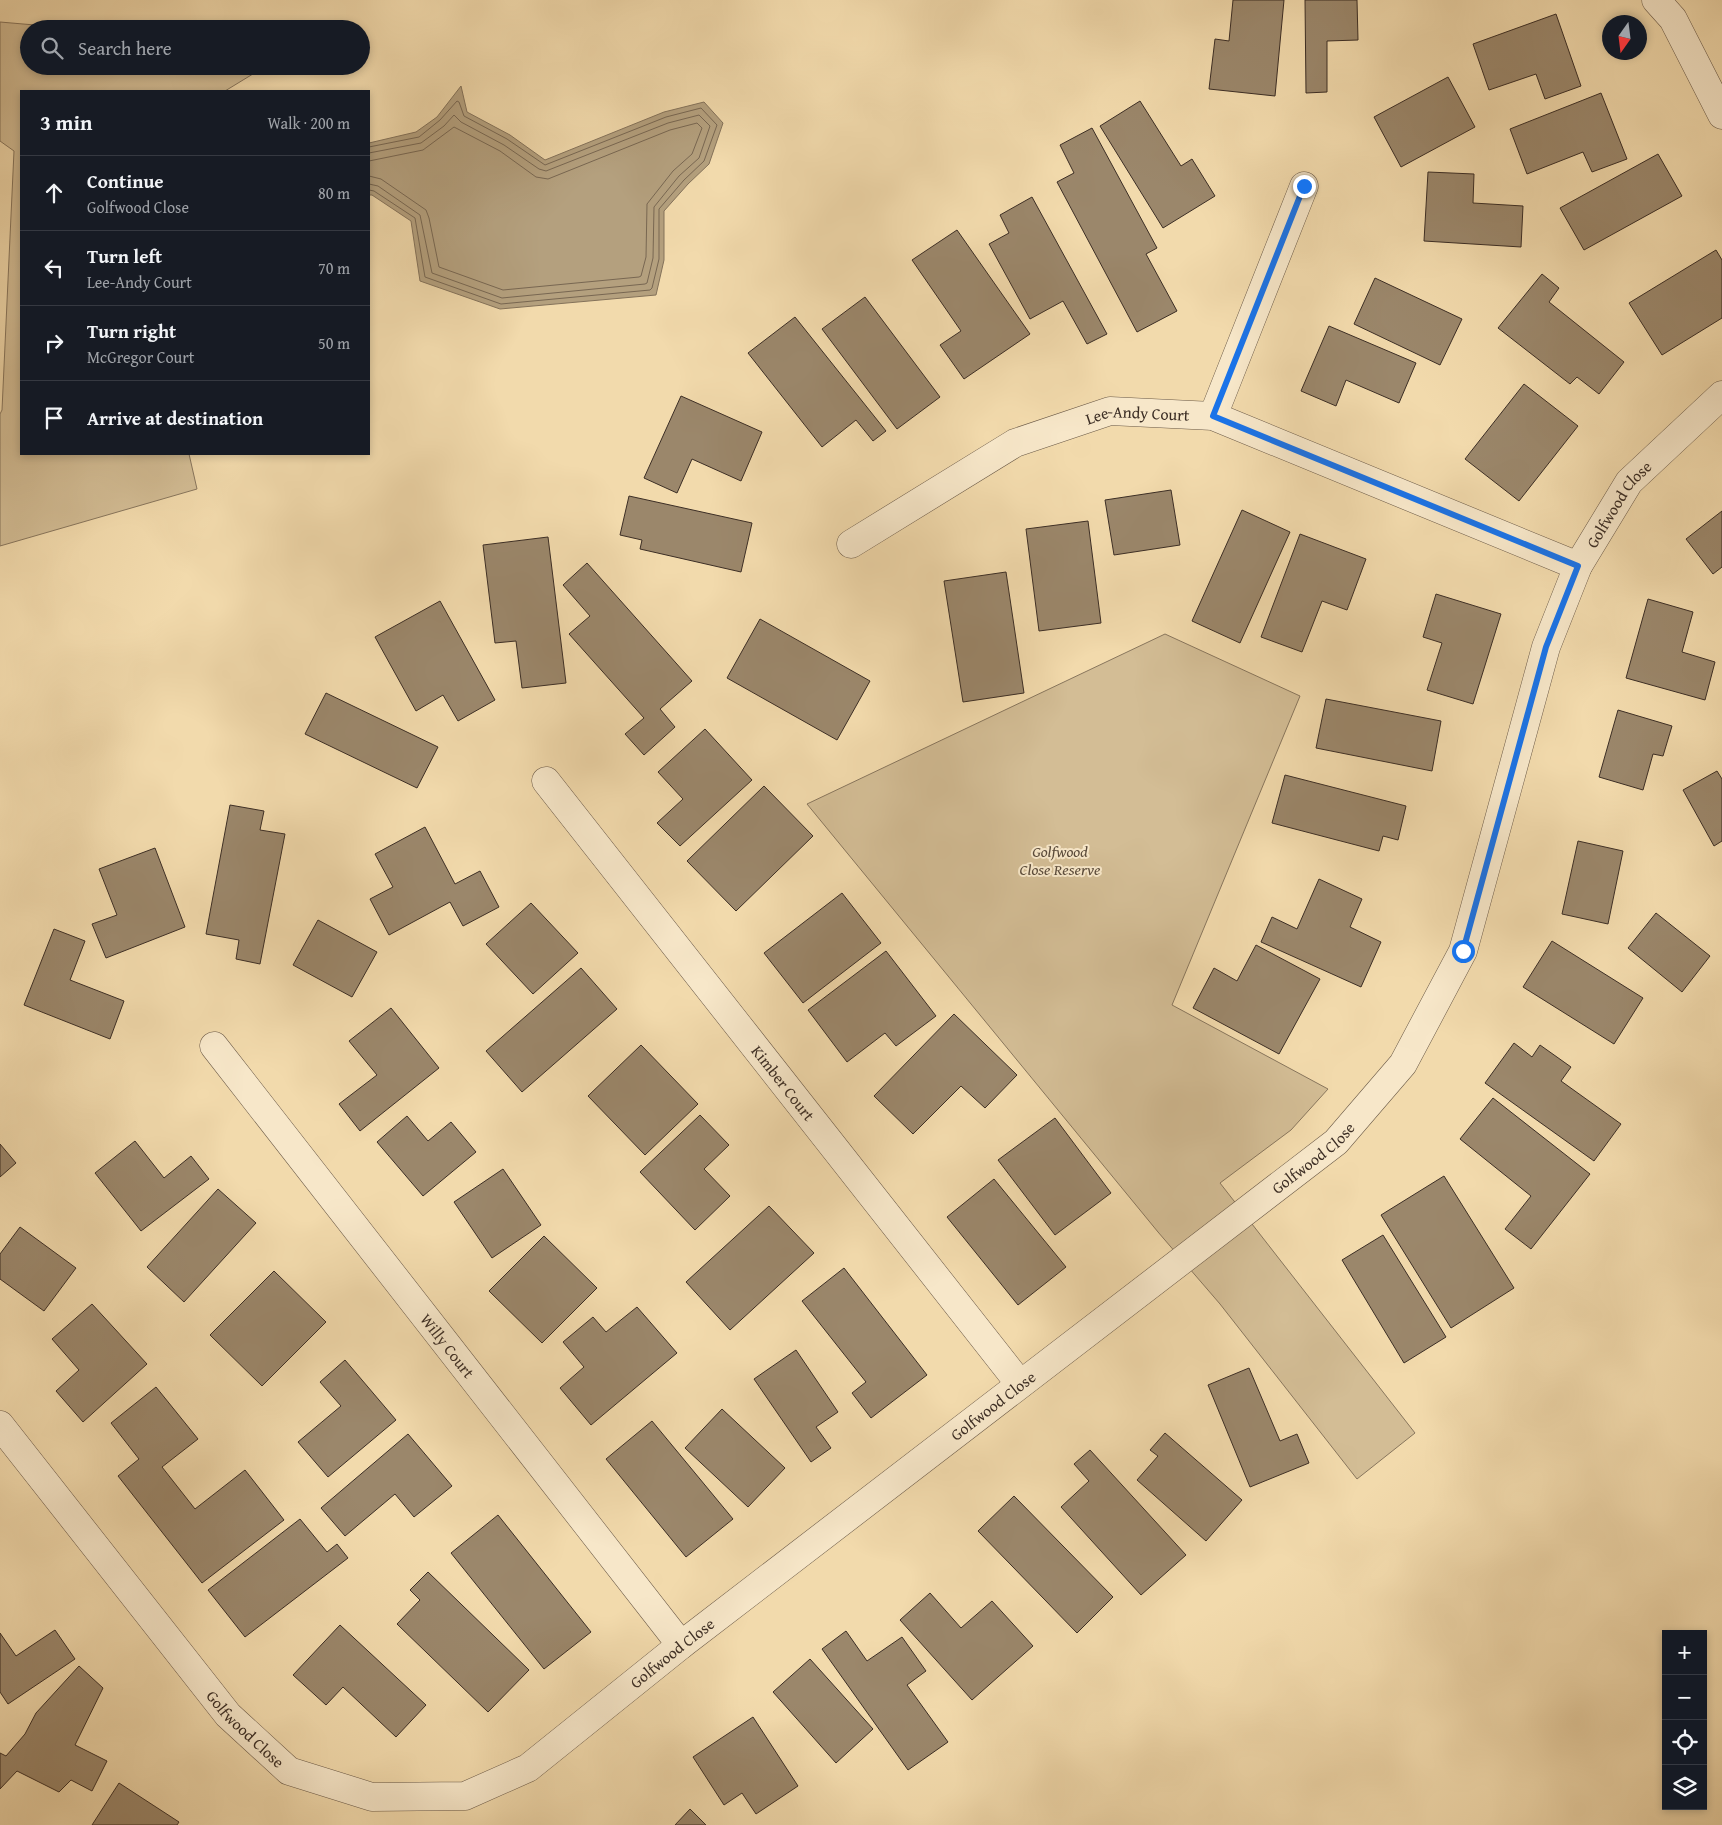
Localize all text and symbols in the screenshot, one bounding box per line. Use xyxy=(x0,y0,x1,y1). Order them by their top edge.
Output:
north arrow xyxy=(1602,15,1647,60)
search box xyxy=(20,20,370,75)
icon: search xyxy=(38,34,66,62)
text: Search here xyxy=(78,34,172,62)
text: 3 min xyxy=(40,107,92,138)
text: Walk · 200 m xyxy=(267,111,350,135)
text: Continue xyxy=(87,167,164,195)
route end xyxy=(1293,175,1316,198)
icon: ahead xyxy=(40,179,68,207)
text: 80 m xyxy=(318,181,350,205)
text: Golfwood Close xyxy=(87,195,189,219)
text: Turn left xyxy=(87,242,162,270)
icon: left xyxy=(40,254,68,282)
text: 70 m xyxy=(318,256,350,280)
text: Lee-Andy Court xyxy=(87,270,192,294)
text: Turn right xyxy=(87,317,176,345)
icon: right xyxy=(40,329,68,357)
text: 50 m xyxy=(318,331,350,355)
text: McGregor Court xyxy=(87,345,195,369)
street label: Lee-Andy Court xyxy=(1082,399,1190,430)
icon: arrive xyxy=(40,404,68,432)
text: Arrive at destination xyxy=(87,404,263,432)
street label: Golfwood Close xyxy=(1580,455,1657,552)
park label: Golfwood Close Reserve xyxy=(1020,839,1101,881)
route start xyxy=(1452,940,1475,963)
street label: Kimber Court xyxy=(746,1040,821,1126)
street label: Golfwood Close xyxy=(1266,1117,1360,1200)
street label: Willy Court xyxy=(415,1308,481,1383)
street label: Golfwood Close xyxy=(945,1365,1041,1446)
street label: Golfwood Close xyxy=(624,1612,719,1694)
map controls xyxy=(1662,1630,1707,1810)
button: + xyxy=(1662,1630,1707,1675)
button: − xyxy=(1662,1675,1707,1720)
street label: Golfwood Close xyxy=(201,1685,290,1773)
button: locate xyxy=(1662,1720,1707,1765)
button: layers xyxy=(1662,1765,1707,1810)

